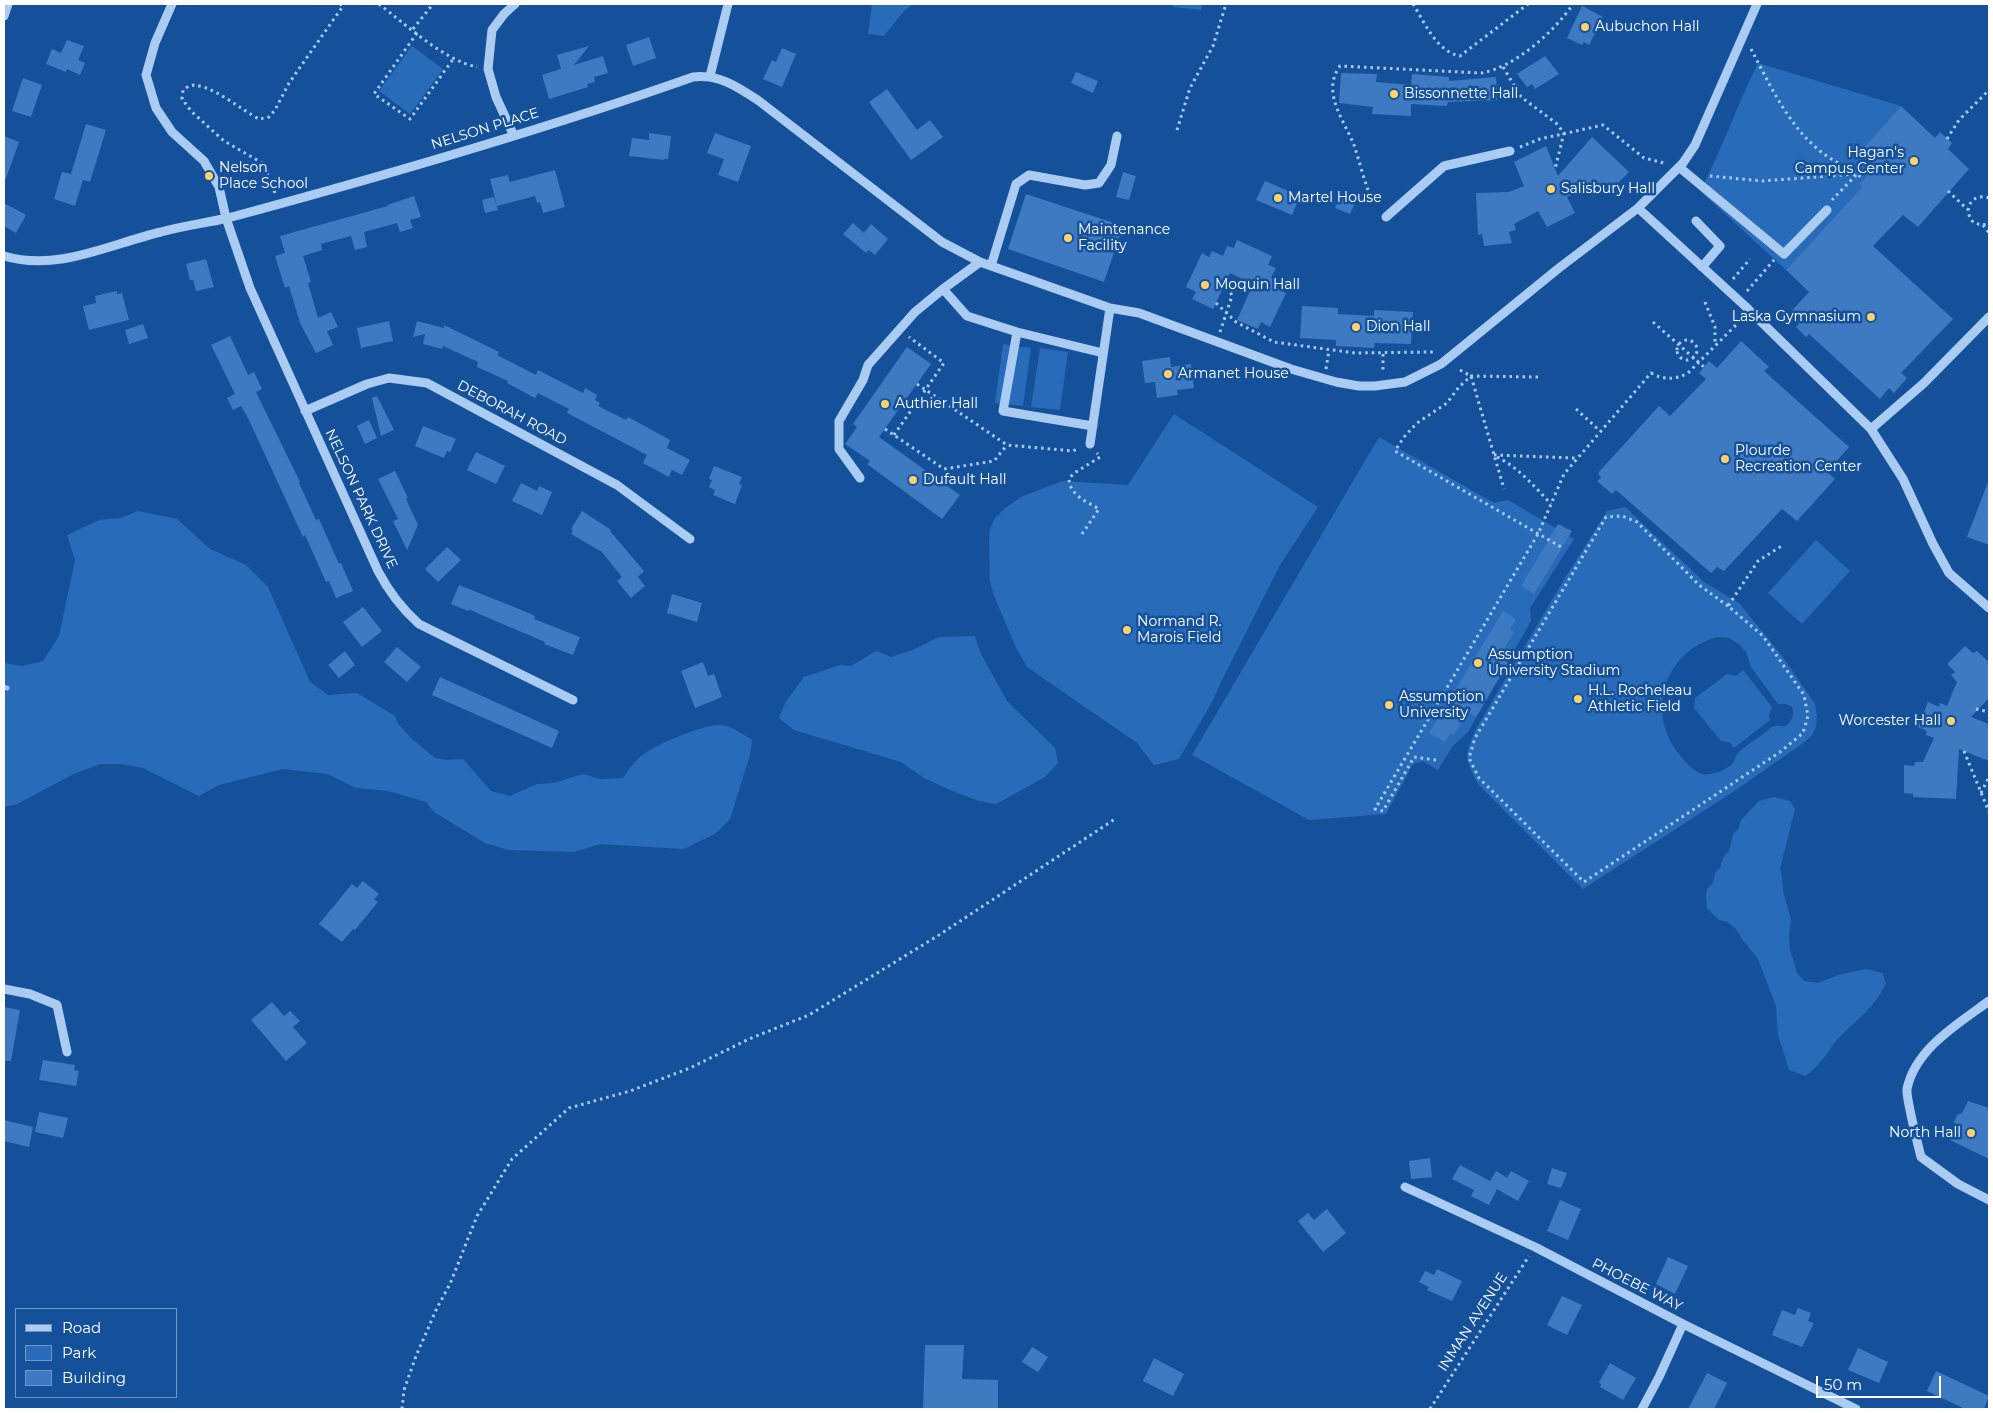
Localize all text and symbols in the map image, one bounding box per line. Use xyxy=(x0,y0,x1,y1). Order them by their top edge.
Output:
place label: Aubuchon Hall xyxy=(1595,19,1700,35)
marker: Aubuchon Hall xyxy=(1579,21,1591,33)
place label: Bissonnette Hall xyxy=(1404,86,1518,102)
marker: Bissonnette Hall xyxy=(1388,88,1400,100)
street label: NELSON PLACE xyxy=(429,105,541,153)
place label: Hagan's Campus Center xyxy=(1795,145,1904,178)
marker: Hagan's Campus Center xyxy=(1908,155,1920,167)
place label: Nelson Place School xyxy=(219,160,308,192)
marker: Nelson Place School xyxy=(203,170,215,182)
place label: Salisbury Hall xyxy=(1561,181,1655,197)
marker: Salisbury Hall xyxy=(1545,183,1557,195)
place label: Martel House xyxy=(1288,190,1382,206)
marker: Martel House xyxy=(1272,192,1284,204)
place label: Maintenance Facility xyxy=(1078,222,1170,254)
marker: Maintenance Facility xyxy=(1062,232,1074,244)
place label: Moquin Hall xyxy=(1215,277,1300,293)
marker: Moquin Hall xyxy=(1199,279,1211,291)
place label: Laska Gymnasium xyxy=(1732,309,1861,325)
marker: Laska Gymnasium xyxy=(1865,311,1877,323)
place label: Dion Hall xyxy=(1366,319,1430,335)
marker: Dion Hall xyxy=(1350,321,1362,333)
place label: Armanet House xyxy=(1178,366,1289,382)
marker: Armanet House xyxy=(1162,368,1174,380)
street label: DEBORAH ROAD xyxy=(454,377,570,449)
place label: Authier Hall xyxy=(895,396,978,412)
marker: Authier Hall xyxy=(879,398,891,410)
street label: NELSON PARK DRIVE xyxy=(321,427,401,571)
place label: Plourde Recreation Center xyxy=(1735,443,1862,476)
marker: Plourde Recreation Center xyxy=(1719,453,1731,465)
place label: Dufault Hall xyxy=(923,472,1006,488)
marker: Dufault Hall xyxy=(907,474,919,486)
place label: Normand R. Marois Field xyxy=(1137,614,1221,646)
marker: Normand R. Marois Field xyxy=(1121,624,1133,636)
place label: Assumption University Stadium xyxy=(1488,647,1620,680)
marker: Assumption University Stadium xyxy=(1472,657,1484,669)
place label: H.L. Rocheleau Athletic Field xyxy=(1588,683,1692,716)
place label: Assumption University xyxy=(1399,689,1484,722)
marker: H.L. Rocheleau Athletic Field xyxy=(1572,693,1584,705)
marker: Assumption University xyxy=(1383,699,1395,711)
place label: Worcester Hall xyxy=(1839,713,1941,729)
marker: Worcester Hall xyxy=(1945,715,1957,727)
place label: North Hall xyxy=(1889,1125,1961,1141)
marker: North Hall xyxy=(1965,1127,1977,1139)
street label: PHOEBE WAY xyxy=(1589,1255,1685,1315)
street label: INMAN AVENUE xyxy=(1435,1269,1511,1375)
legend xyxy=(15,1308,178,1398)
text: Road xyxy=(62,1318,101,1337)
text: Park xyxy=(62,1343,96,1362)
scale bar xyxy=(1818,1366,1943,1398)
text: Building xyxy=(62,1368,126,1387)
text: 50 m xyxy=(1824,1375,1862,1394)

